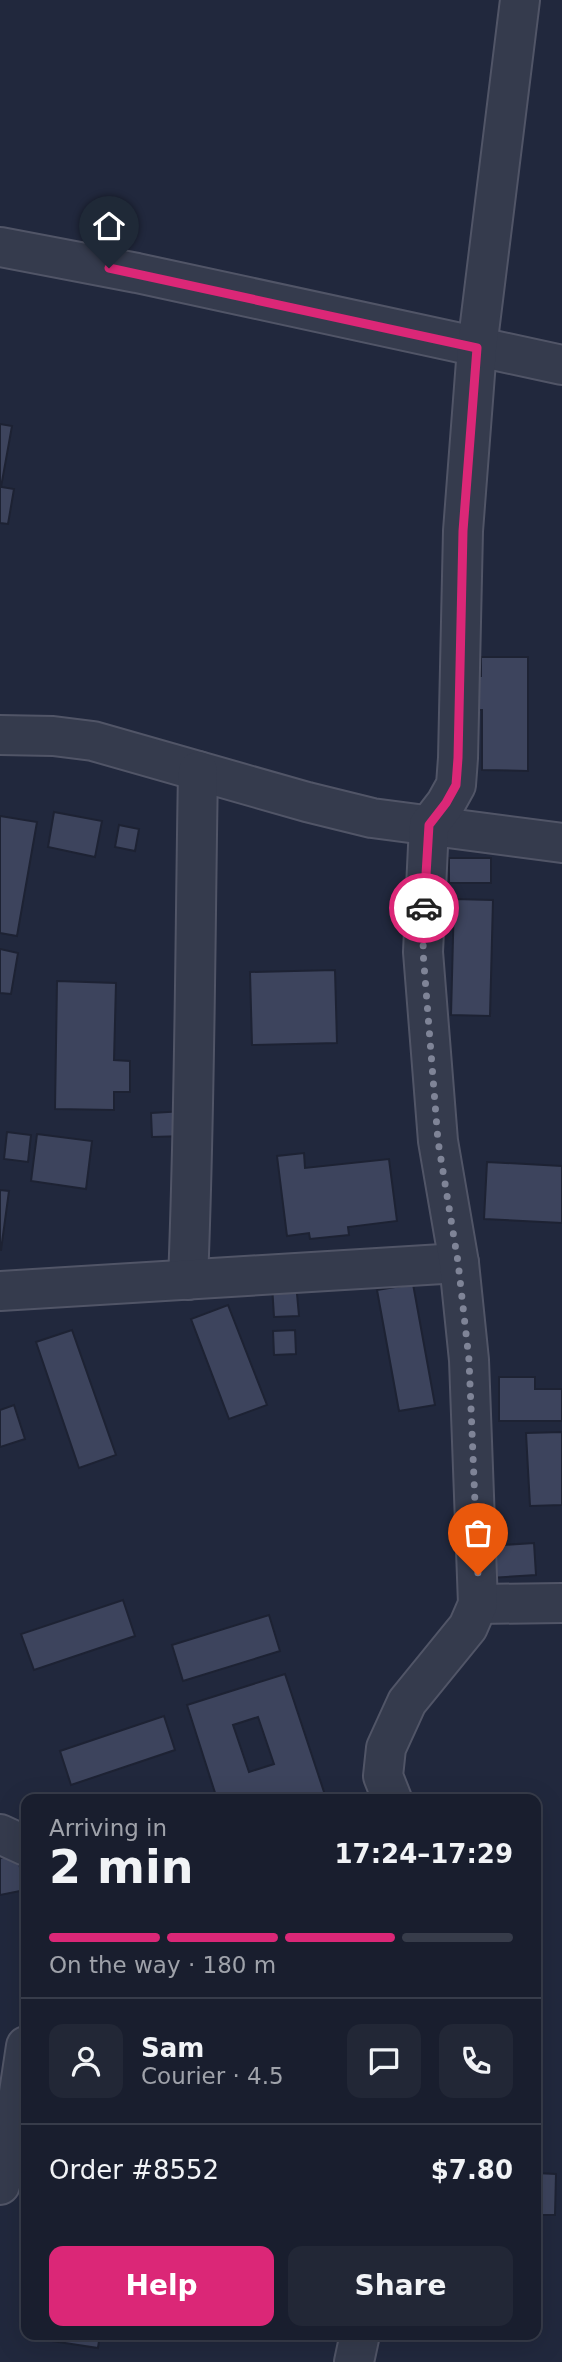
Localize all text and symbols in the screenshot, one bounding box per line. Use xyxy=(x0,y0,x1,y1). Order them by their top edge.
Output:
pin xyxy=(79,196,139,268)
icon: home xyxy=(90,207,128,245)
courier xyxy=(389,873,459,943)
icon: car xyxy=(405,889,443,927)
pin xyxy=(448,1503,508,1575)
icon: bag xyxy=(459,1514,497,1552)
text: Arriving in xyxy=(49,1815,167,1841)
text: 17:24–17:29 xyxy=(334,1839,513,1869)
text: 2 min xyxy=(49,1840,193,1894)
text: On the way · 180 m xyxy=(49,1952,276,1978)
button: person xyxy=(49,2024,123,2098)
button: chat xyxy=(347,2024,421,2098)
button: phone xyxy=(439,2024,513,2098)
text: Sam xyxy=(141,2033,204,2063)
text: Courier · 4.5 xyxy=(141,2063,284,2089)
text: Order #8552 xyxy=(49,2155,219,2185)
text: $7.80 xyxy=(431,2155,513,2185)
button: Help xyxy=(49,2246,274,2326)
button: Share xyxy=(288,2246,513,2326)

